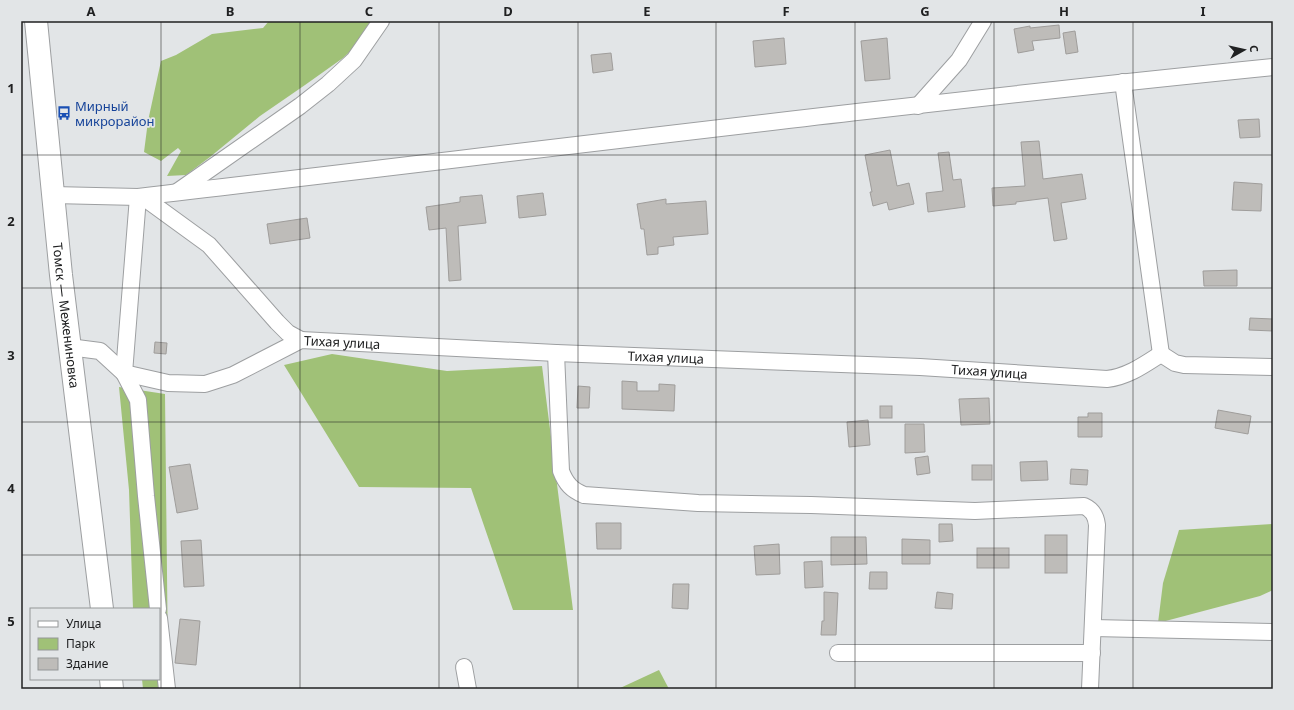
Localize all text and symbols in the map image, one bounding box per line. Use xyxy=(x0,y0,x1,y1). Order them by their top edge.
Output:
text: A xyxy=(87,2,96,20)
text: B xyxy=(226,2,234,20)
text: C xyxy=(365,2,373,20)
text: D xyxy=(503,2,513,20)
text: E xyxy=(643,2,651,20)
text: F xyxy=(782,2,790,20)
text: G xyxy=(920,2,930,20)
text: H xyxy=(1059,2,1069,20)
text: I xyxy=(1200,2,1206,20)
north arrow xyxy=(1224,30,1264,70)
text: С xyxy=(1246,44,1262,53)
text: 1 xyxy=(7,79,15,97)
place label: Мирный микрорайон xyxy=(75,97,155,130)
bus stop icon: Мирный микрорайон xyxy=(56,105,72,121)
text: 2 xyxy=(7,212,15,230)
street label: Томск — Межениновка xyxy=(49,242,84,389)
street label: Тихая улица xyxy=(304,331,381,353)
text: 3 xyxy=(7,346,15,364)
street label: Тихая улица xyxy=(627,347,704,368)
street label: Тихая улица xyxy=(951,360,1028,383)
text: 4 xyxy=(7,479,15,497)
legend xyxy=(30,608,160,680)
text: 5 xyxy=(7,612,15,630)
text: Улица xyxy=(66,615,101,632)
text: Парк xyxy=(66,635,96,652)
text: Здание xyxy=(66,655,109,672)

